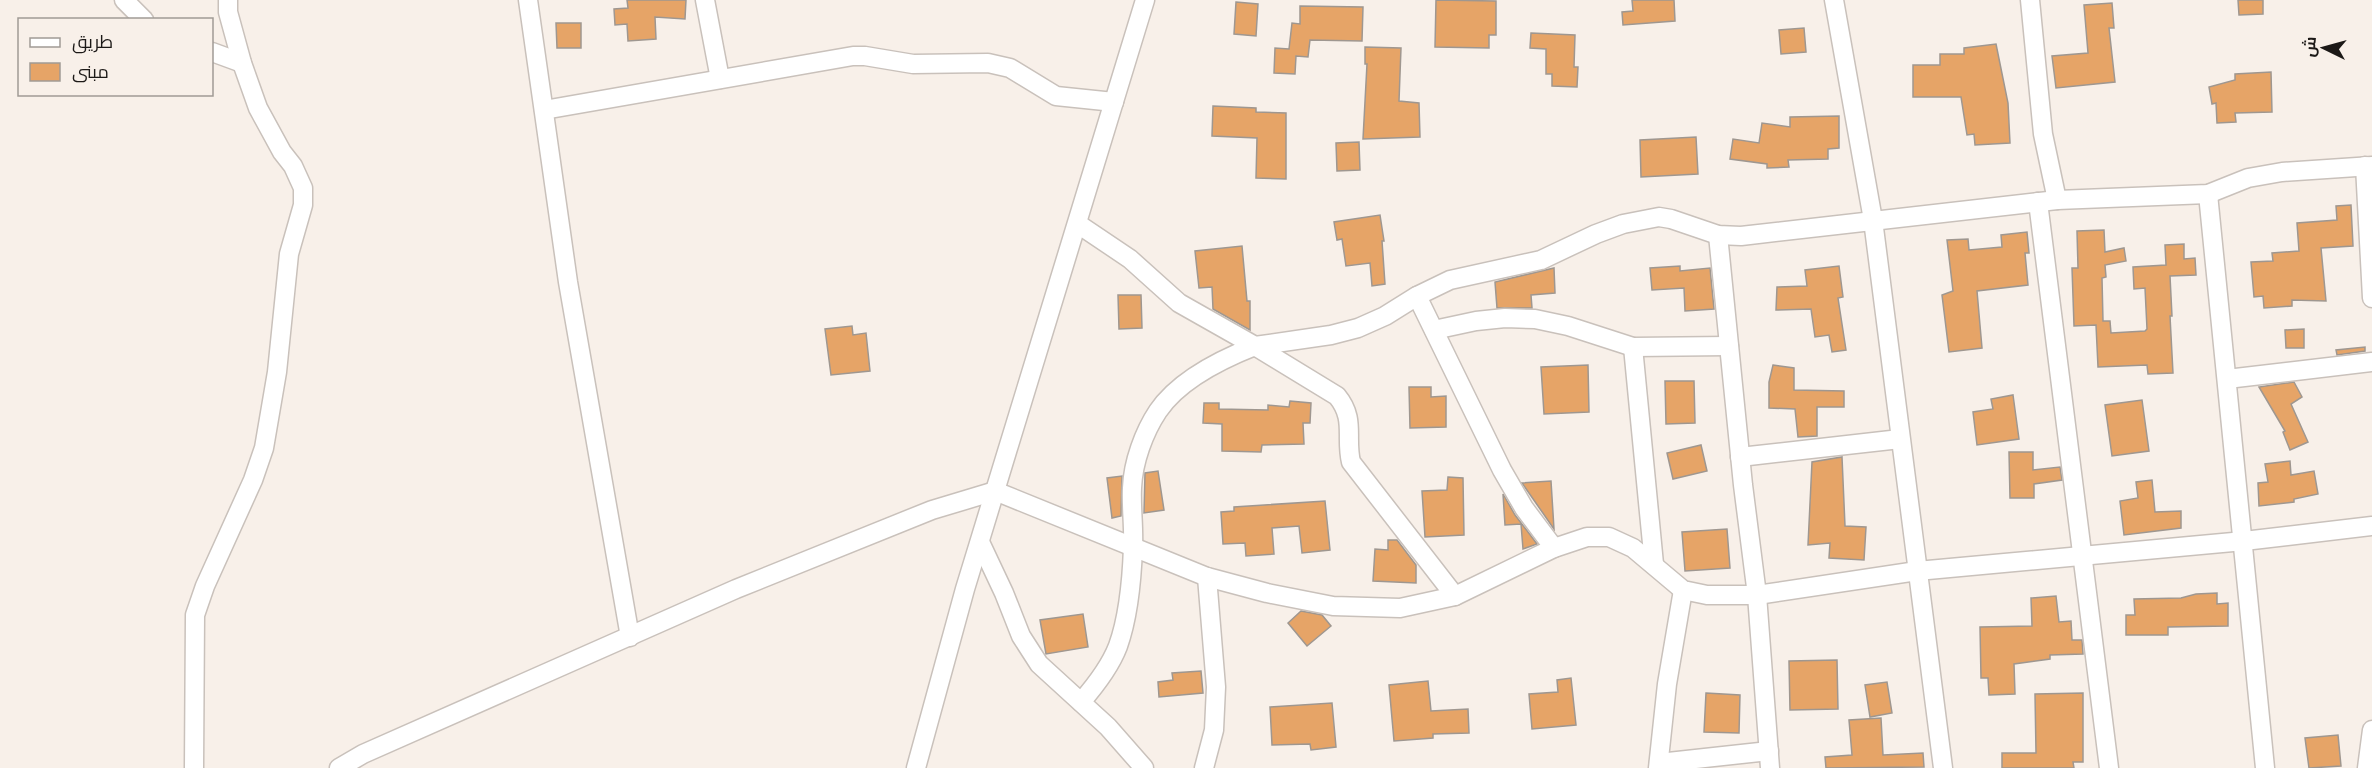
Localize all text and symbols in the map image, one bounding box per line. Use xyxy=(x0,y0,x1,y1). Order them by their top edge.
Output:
legend xyxy=(18,18,213,96)
north arrow xyxy=(2294,18,2354,78)
text: طريق xyxy=(72,32,113,54)
text: ش xyxy=(2300,36,2320,58)
text: مبنى xyxy=(72,62,109,83)

